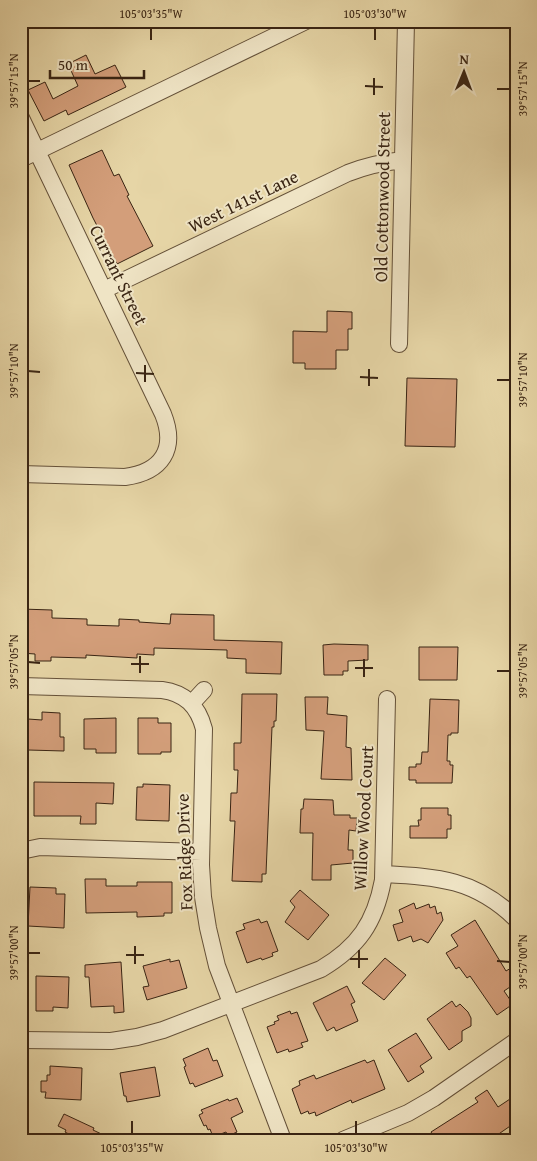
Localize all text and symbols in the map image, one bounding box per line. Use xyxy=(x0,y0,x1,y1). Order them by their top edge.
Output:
text: 105°03'35"W xyxy=(119,5,183,22)
text: 105°03'30"W xyxy=(343,5,407,22)
scale bar xyxy=(50,48,144,80)
north arrow xyxy=(440,48,490,98)
text: N xyxy=(459,49,470,69)
text: 39°57'15"N xyxy=(5,53,22,109)
text: 50 m xyxy=(58,54,89,75)
text: 39°57'15"N xyxy=(514,61,531,117)
street label: Old Cottonwood Street xyxy=(367,111,397,282)
street label: West 141st Lane xyxy=(183,163,303,239)
street label: Currant Street xyxy=(83,220,155,330)
text: 39°57'10"N xyxy=(5,343,22,399)
text: 39°57'10"N xyxy=(514,352,531,408)
text: 39°57'05"N xyxy=(5,634,22,690)
text: 39°57'05"N xyxy=(514,643,531,699)
street label: Willow Wood Court xyxy=(346,744,380,891)
street label: Fox Ridge Drive xyxy=(168,793,200,911)
text: 39°57'00"N xyxy=(5,925,22,981)
text: 39°57'00"N xyxy=(514,934,531,990)
text: 105°03'35"W xyxy=(100,1139,164,1156)
text: 105°03'30"W xyxy=(324,1139,388,1156)

